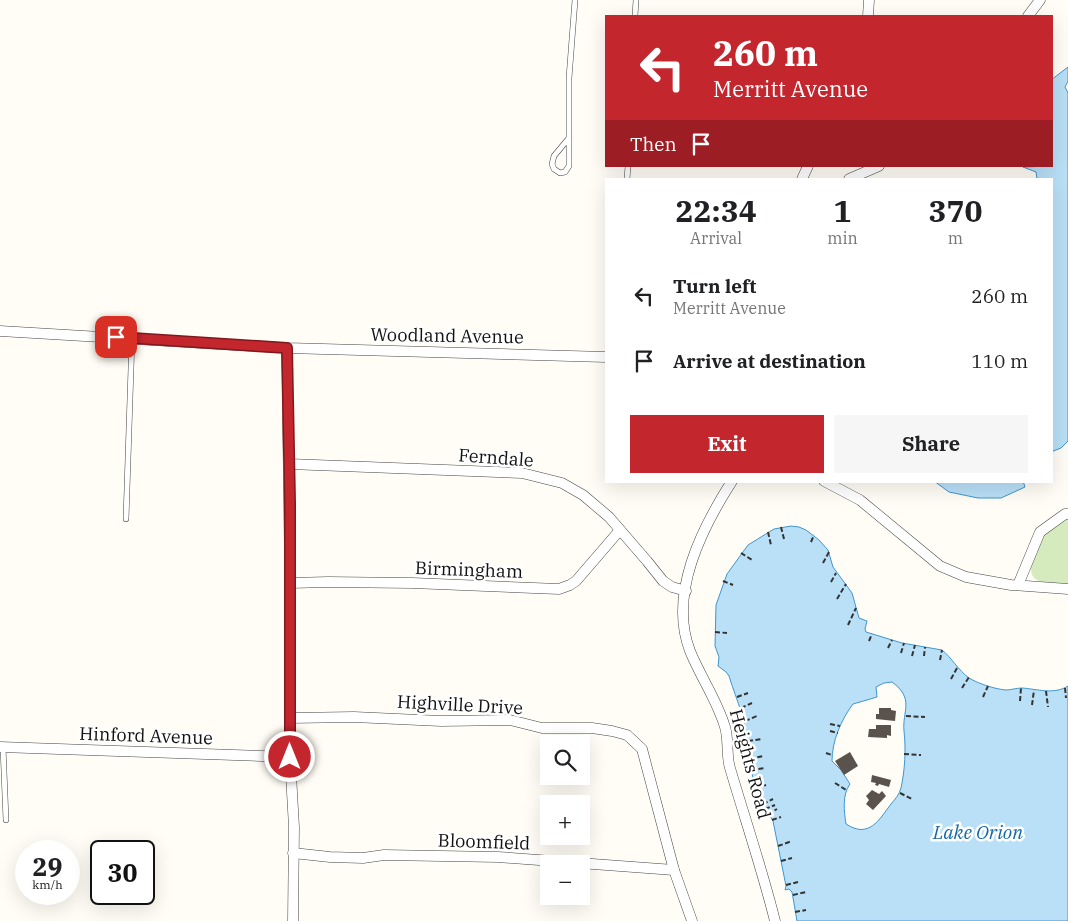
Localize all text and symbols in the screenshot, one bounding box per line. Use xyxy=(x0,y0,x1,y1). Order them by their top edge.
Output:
text: 260 m xyxy=(713,30,818,76)
icon: left xyxy=(630,35,695,100)
text: Merritt Avenue xyxy=(713,74,868,103)
icon: arrive xyxy=(687,130,715,158)
text: Then xyxy=(630,132,677,156)
text: 22:34 xyxy=(676,191,757,230)
text: 1 xyxy=(834,191,852,230)
text: 370 xyxy=(928,191,982,230)
text: Arrival xyxy=(690,228,742,248)
text: min xyxy=(827,228,858,248)
text: m xyxy=(948,228,963,248)
text: Turn left xyxy=(673,274,756,298)
icon: left xyxy=(630,282,658,310)
text: 260 m xyxy=(971,284,1028,308)
text: Merritt Avenue xyxy=(673,298,786,318)
pin xyxy=(95,316,137,358)
icon: arrive xyxy=(102,323,130,351)
street label: Woodland Avenue xyxy=(370,323,524,348)
icon: arrive xyxy=(630,347,658,375)
text: Arrive at destination xyxy=(673,349,866,373)
text: 110 m xyxy=(971,349,1028,373)
button: Exit xyxy=(630,415,824,473)
button: Share xyxy=(834,415,1028,473)
street label: Ferndale xyxy=(458,443,534,472)
street label: Birmingham xyxy=(415,556,523,583)
street label: Highville Drive xyxy=(397,690,524,719)
street label: Heights Road xyxy=(725,706,776,821)
street label: Hinford Avenue xyxy=(79,722,213,749)
position arrow xyxy=(263,730,315,782)
map controls xyxy=(540,735,590,905)
button: search xyxy=(540,735,590,785)
button: + xyxy=(540,795,590,845)
water label: Lake Orion xyxy=(932,820,1023,844)
street label: Bloomfield xyxy=(437,828,531,855)
speed limit sign: 30 xyxy=(90,840,155,905)
text: 29 xyxy=(32,850,63,883)
button: − xyxy=(540,855,590,905)
text: km/h xyxy=(32,877,63,892)

